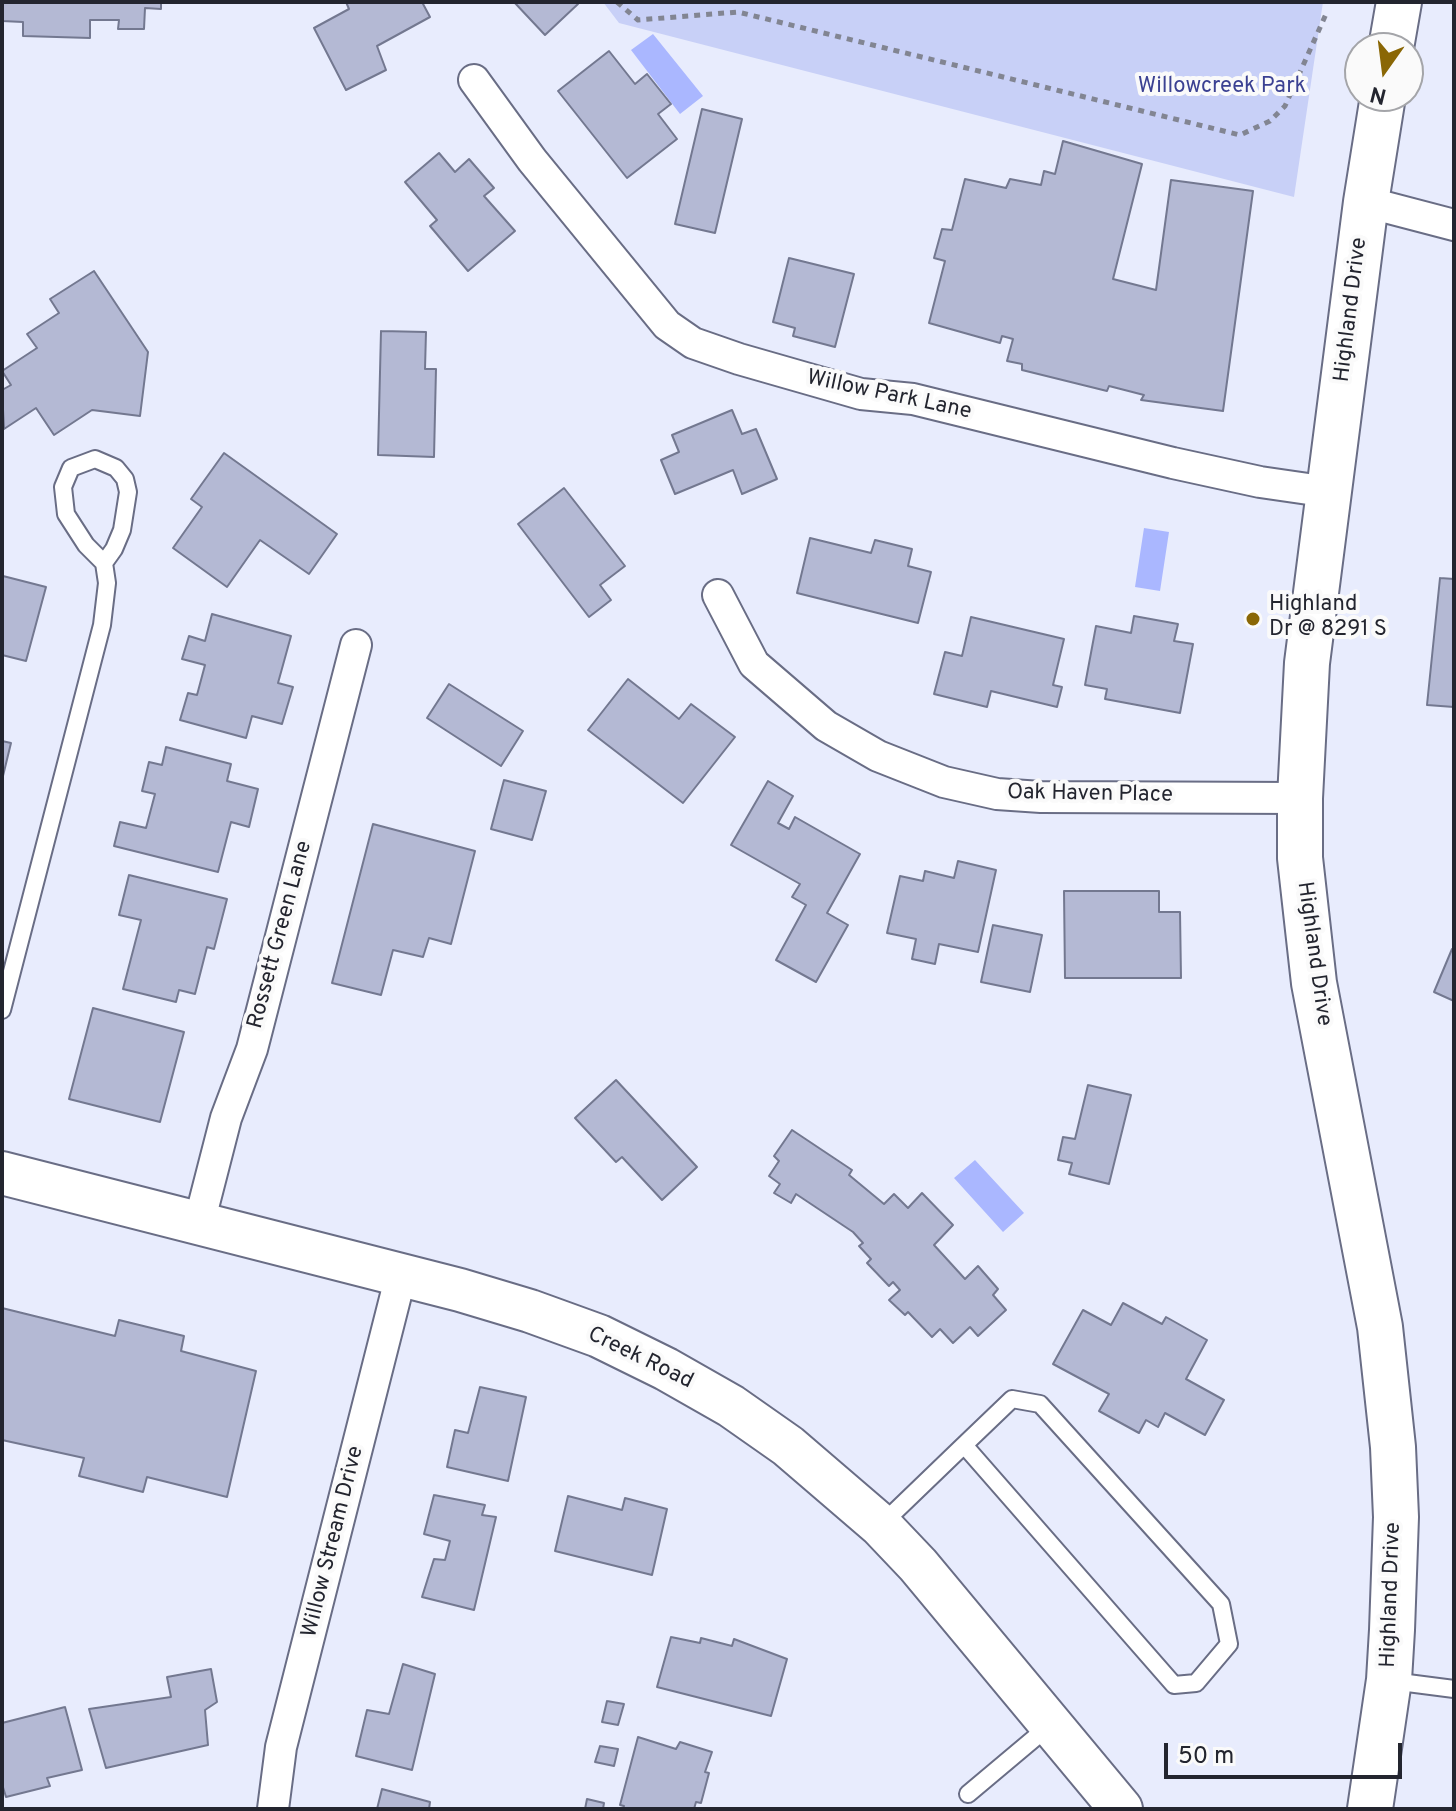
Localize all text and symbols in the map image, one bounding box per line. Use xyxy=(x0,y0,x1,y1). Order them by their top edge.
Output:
north arrow xyxy=(1344,32,1424,112)
park label: Willowcreek Park xyxy=(1138,75,1306,101)
text: N xyxy=(1368,79,1389,109)
street label: Highland Drive xyxy=(1330,236,1374,384)
street label: Willow Park Lane xyxy=(804,366,974,426)
place label: Highland Dr @ 8291 S xyxy=(1269,593,1387,644)
marker: Highland Dr @ 8291 S xyxy=(1244,610,1262,628)
street label: Oak Haven Place xyxy=(1007,780,1173,810)
street label: Rossett Green Lane xyxy=(243,838,319,1032)
street label: Highland Drive xyxy=(1290,880,1336,1028)
street label: Creek Road xyxy=(583,1322,697,1396)
street label: Willow Stream Drive xyxy=(297,1443,371,1641)
street label: Highland Drive xyxy=(1376,1522,1408,1668)
scale bar xyxy=(1168,1727,1406,1777)
text: 50 m xyxy=(1178,1742,1234,1772)

